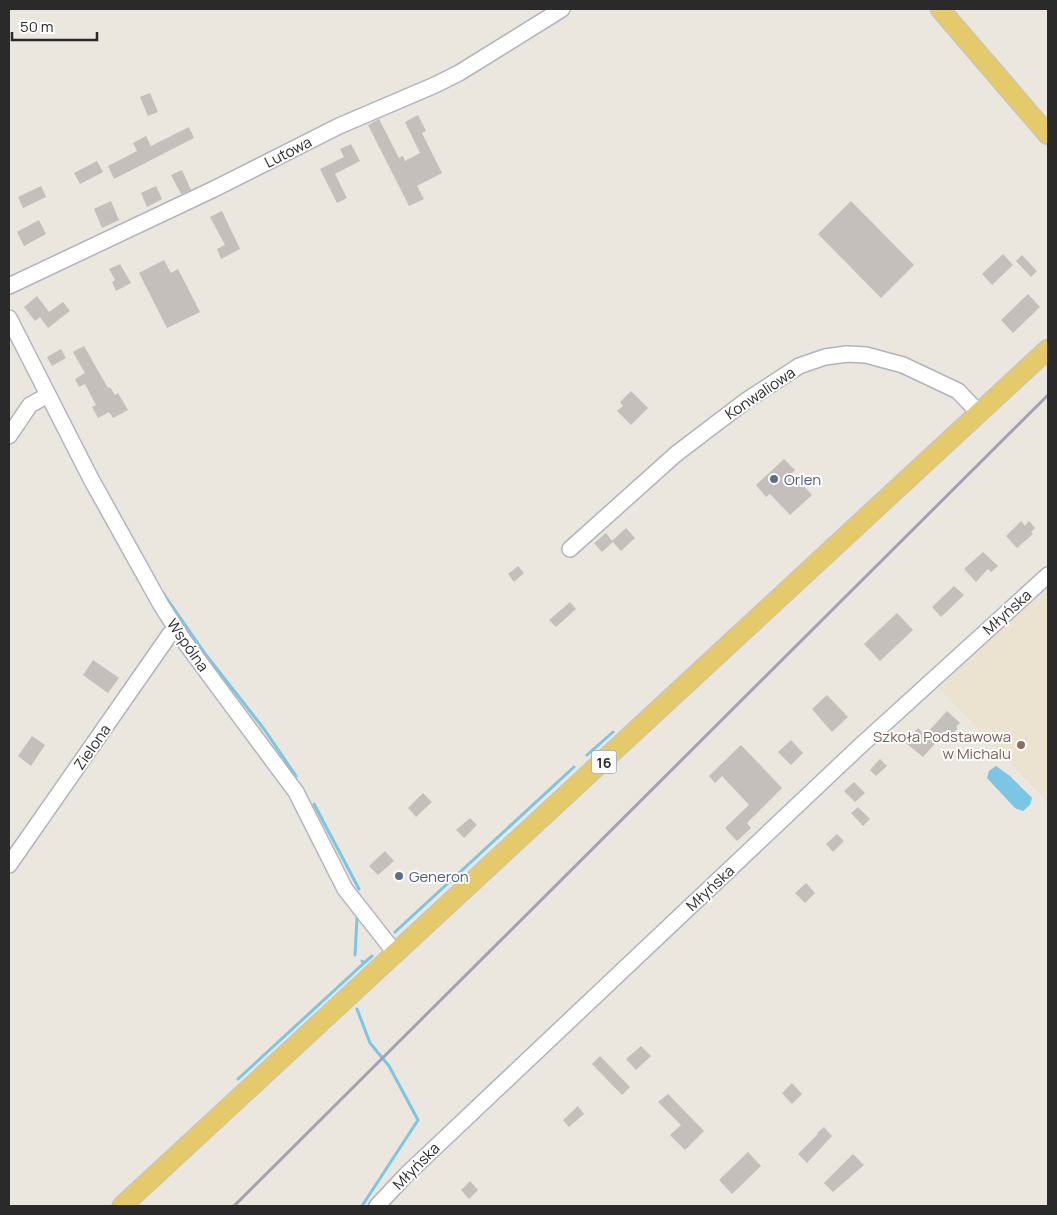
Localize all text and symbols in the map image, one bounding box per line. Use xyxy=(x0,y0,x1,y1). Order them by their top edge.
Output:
scale bar xyxy=(12,10,98,42)
text: 50 m xyxy=(20,16,54,37)
street label: Lutowa xyxy=(261,131,315,173)
street label: Konwaliowa xyxy=(721,362,799,424)
place label: Orlen xyxy=(784,469,821,490)
marker: Orlen xyxy=(768,473,780,485)
street label: Młyńska xyxy=(978,585,1036,639)
street label: Wspólna xyxy=(162,614,214,676)
street label: Zielona xyxy=(69,720,115,774)
place label: Szkoła Podstawowa w Michalu xyxy=(873,726,1011,764)
marker: Szkoła Podstawowa w Michalu xyxy=(1015,739,1027,751)
road number: 16 xyxy=(592,750,616,774)
street label: Młyńska xyxy=(681,860,739,916)
place label: Generon xyxy=(409,866,469,887)
marker: Generon xyxy=(393,870,405,882)
street label: Młyńska xyxy=(388,1138,444,1194)

